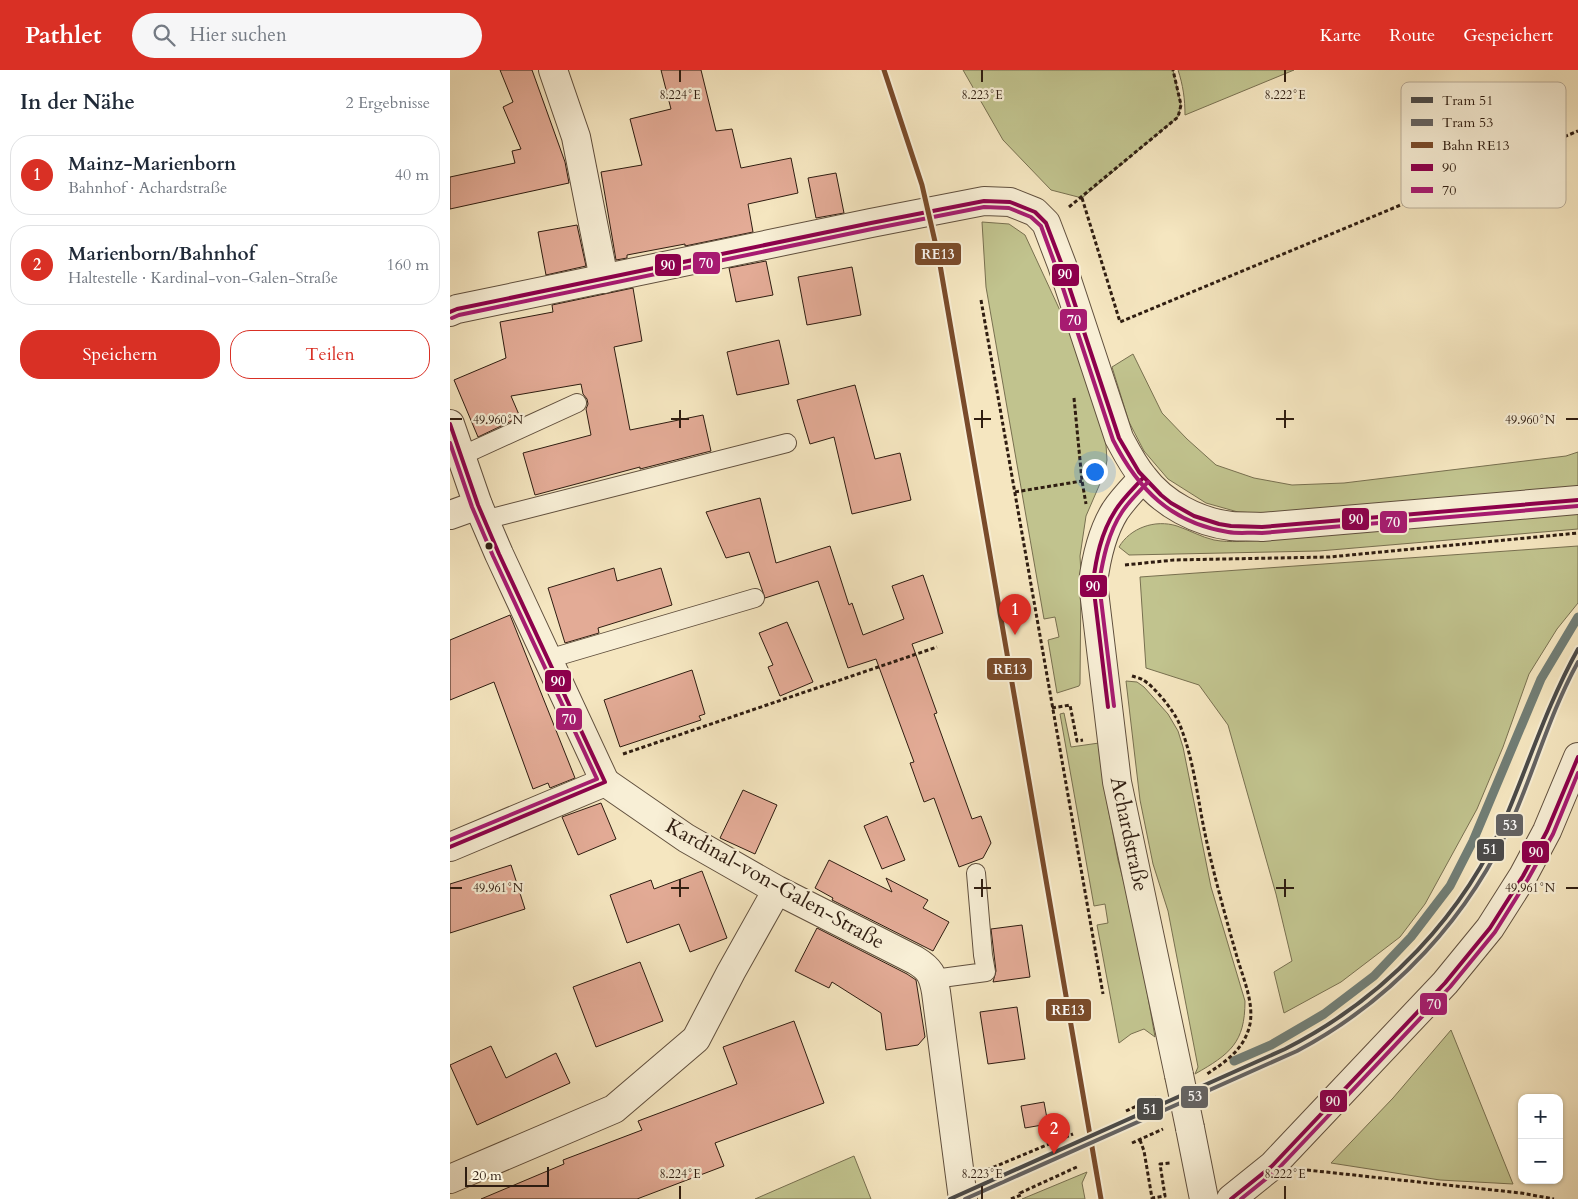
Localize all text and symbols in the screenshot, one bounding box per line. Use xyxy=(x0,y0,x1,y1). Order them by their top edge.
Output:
search box xyxy=(132,13,482,58)
text: Pathlet xyxy=(25,19,102,52)
icon: search xyxy=(150,21,178,49)
text: Hier suchen xyxy=(190,22,287,48)
text: Karte xyxy=(1320,23,1361,48)
text: Route xyxy=(1389,23,1435,48)
text: Gespeichert xyxy=(1463,23,1553,48)
legend xyxy=(1401,82,1566,208)
text: 8.224°E xyxy=(659,87,701,103)
text: 8.223°E xyxy=(961,87,1003,103)
text: 8.222°E xyxy=(1264,87,1306,103)
text: In der Nähe xyxy=(20,88,135,117)
text: Tram 51 xyxy=(1442,91,1493,110)
text: 2 Ergebnisse xyxy=(345,92,430,114)
text: Tram 53 xyxy=(1442,113,1493,132)
text: Bahn RE13 xyxy=(1442,136,1510,155)
text: Mainz-Marienborn xyxy=(68,151,236,177)
text: 90 xyxy=(1442,158,1456,177)
text: 1 xyxy=(33,164,41,186)
text: 40 m xyxy=(395,164,429,186)
text: Bahnhof · Achardstraße xyxy=(68,177,227,199)
text: 70 xyxy=(1442,181,1456,200)
text: Marienborn/Bahnhof xyxy=(68,241,255,267)
line badge: RE13 xyxy=(914,242,962,266)
text: RE13 xyxy=(921,245,955,264)
line badge: 70 xyxy=(692,251,721,275)
line badge: 90 xyxy=(654,253,682,277)
text: 2 xyxy=(33,254,41,276)
text: 160 m xyxy=(387,254,429,276)
text: 70 xyxy=(699,254,713,273)
text: 90 xyxy=(661,256,675,275)
line badge: 90 xyxy=(1051,263,1080,287)
text: 90 xyxy=(1058,265,1072,284)
text: Haltestelle · Kardinal-von-Galen-Straße xyxy=(68,267,338,289)
line badge: 70 xyxy=(1059,308,1088,332)
text: 70 xyxy=(1067,311,1081,330)
button: Speichern xyxy=(20,330,220,379)
button: Teilen xyxy=(230,330,430,379)
text: 49.960°N xyxy=(473,412,524,428)
text: 49.960°N xyxy=(1505,412,1556,428)
your location xyxy=(1082,459,1108,485)
line badge: 90 xyxy=(1341,507,1370,531)
text: 90 xyxy=(1349,510,1363,529)
line badge: 70 xyxy=(1379,510,1408,534)
text: 70 xyxy=(1386,513,1400,532)
unlabelled marker xyxy=(484,541,494,551)
line badge: 90 xyxy=(1079,574,1108,598)
text: 90 xyxy=(1086,577,1100,596)
pin: 1 xyxy=(999,594,1031,635)
line badge: RE13 xyxy=(986,657,1033,681)
text: RE13 xyxy=(993,660,1027,679)
line badge: 90 xyxy=(544,669,572,693)
text: 90 xyxy=(551,672,565,691)
line badge: 70 xyxy=(555,707,583,731)
text: 70 xyxy=(562,710,576,729)
street label: Achardstraße xyxy=(1103,774,1155,894)
street label: Kardinal-von-Galen-Straße xyxy=(660,812,890,956)
line badge: 53 xyxy=(1495,813,1524,837)
text: 53 xyxy=(1503,816,1517,835)
line badge: 51 xyxy=(1476,838,1505,862)
text: 51 xyxy=(1483,840,1497,859)
line badge: 90 xyxy=(1521,840,1550,864)
text: 90 xyxy=(1529,843,1543,862)
text: 49.961°N xyxy=(473,880,524,896)
text: 49.961°N xyxy=(1505,880,1556,896)
line badge: 70 xyxy=(1419,992,1448,1016)
text: 70 xyxy=(1427,995,1441,1014)
line badge: RE13 xyxy=(1045,998,1092,1022)
text: RE13 xyxy=(1051,1001,1085,1020)
line badge: 53 xyxy=(1180,1085,1209,1109)
text: 53 xyxy=(1188,1087,1202,1106)
line badge: 90 xyxy=(1319,1089,1348,1113)
text: 90 xyxy=(1326,1092,1340,1111)
map controls xyxy=(1518,1094,1563,1184)
button: + xyxy=(1518,1094,1563,1139)
line badge: 51 xyxy=(1136,1097,1164,1121)
text: 51 xyxy=(1143,1100,1157,1119)
pin: 2 xyxy=(1038,1113,1070,1154)
button: − xyxy=(1518,1139,1563,1184)
scale bar xyxy=(465,1164,549,1187)
text: 20 m xyxy=(472,1166,502,1185)
text: 8.224°E xyxy=(659,1166,701,1182)
text: 8.223°E xyxy=(961,1166,1003,1182)
text: 8.222°E xyxy=(1264,1166,1306,1182)

